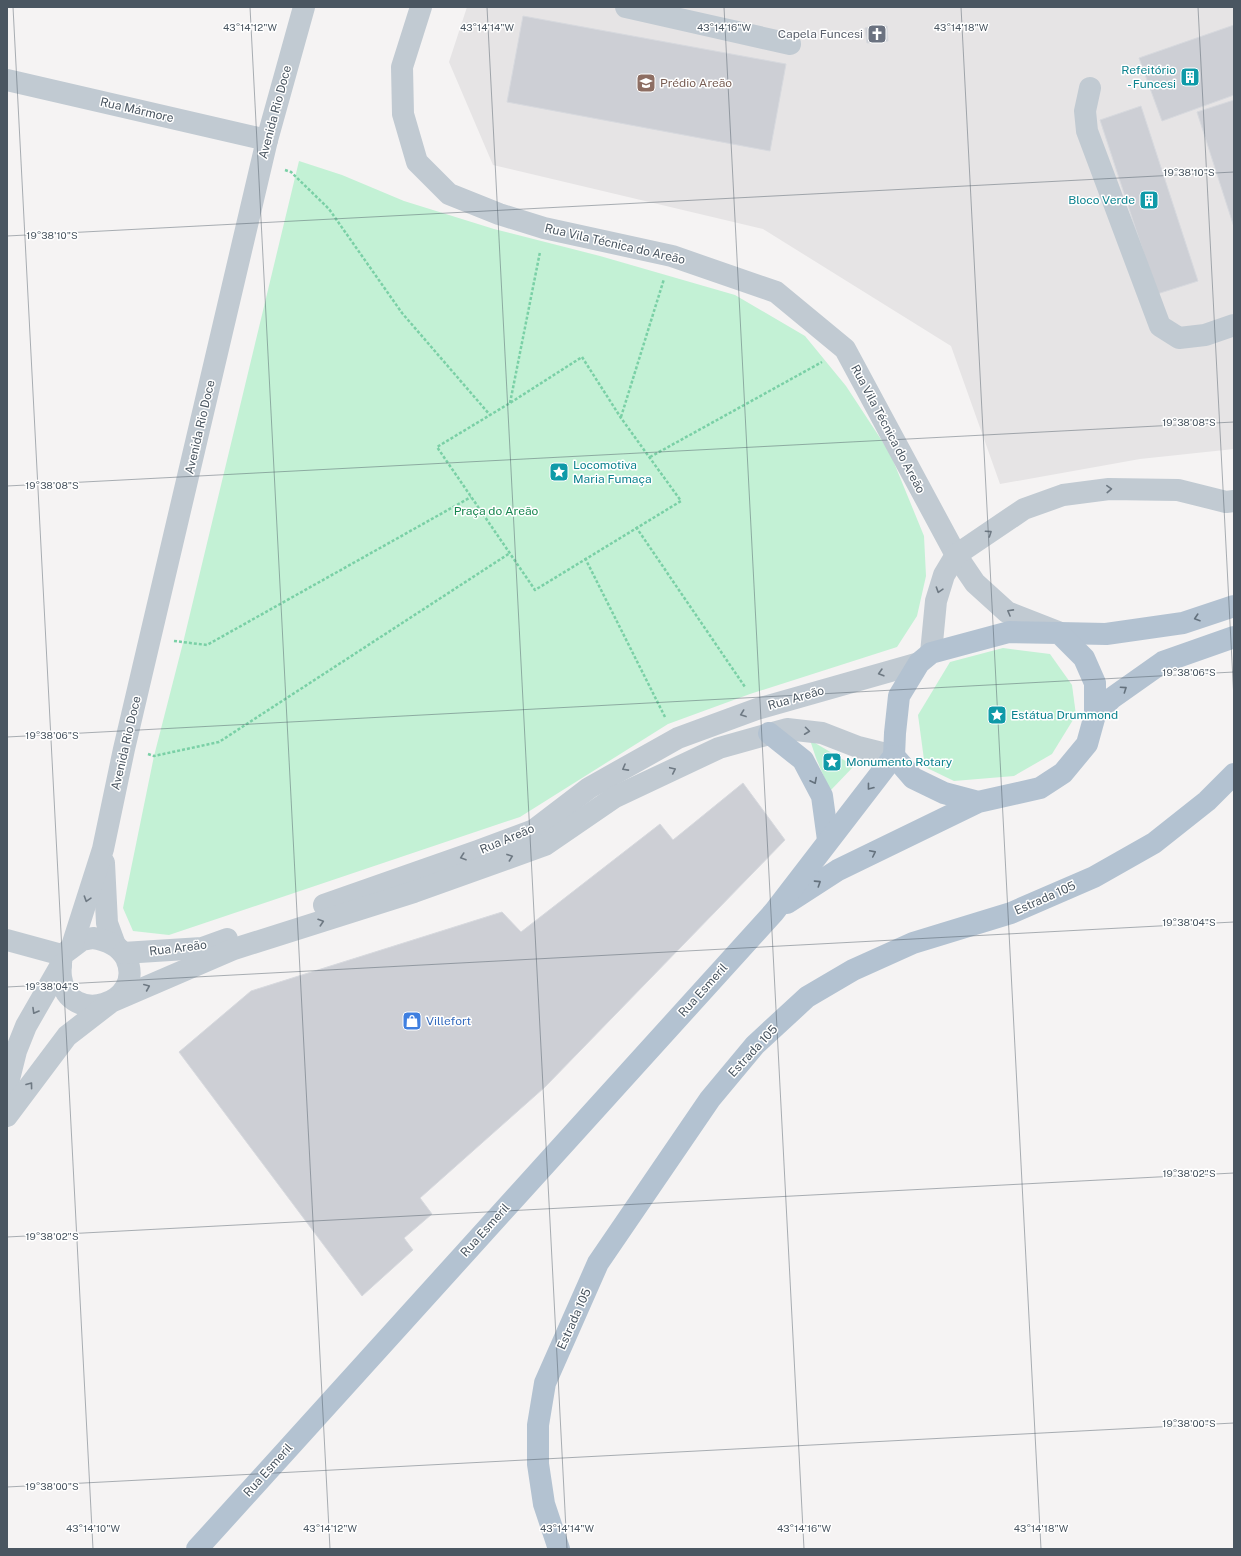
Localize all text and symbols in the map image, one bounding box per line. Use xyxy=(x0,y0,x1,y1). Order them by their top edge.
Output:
text: 43°14'12"W xyxy=(223,21,277,33)
text: 43°14'14"W xyxy=(460,21,515,33)
text: 43°14'16"W xyxy=(697,21,752,33)
text: 43°14'18"W xyxy=(934,21,989,33)
church icon: Capela Funcesi xyxy=(866,23,888,45)
place label: Capela Funcesi xyxy=(778,27,863,41)
place label: Refeitório - Funcesi xyxy=(1121,63,1176,91)
street label: Avenida Rio Doce xyxy=(256,64,294,160)
building icon: Refeitório - Funcesi xyxy=(1179,66,1201,88)
school or university icon: Prédio Areão xyxy=(635,72,657,94)
place label: Prédio Areão xyxy=(660,76,732,90)
street label: Rua Mármore xyxy=(99,95,175,125)
text: 19°38'10"S xyxy=(1163,166,1215,178)
building icon: Bloco Verde xyxy=(1138,189,1160,211)
place label: Bloco Verde xyxy=(1068,193,1135,207)
street label: Rua Vila Técnica do Areão xyxy=(543,221,687,267)
text: 19°38'10"S xyxy=(26,229,78,241)
street label: Rua Vila Técnica do Areão xyxy=(848,362,928,496)
street label: Avenida Rio Doce xyxy=(182,378,218,475)
text: 19°38'08"S xyxy=(1162,416,1216,428)
place label: Locomotiva Maria Fumaça xyxy=(573,458,652,486)
place icon: Locomotiva Maria Fumaça xyxy=(548,461,570,483)
text: 19°38'08"S xyxy=(25,479,79,491)
one-way arrow xyxy=(1106,485,1112,494)
park label: Praça do Areão xyxy=(454,504,539,518)
one-way arrow xyxy=(985,530,992,538)
one-way arrow xyxy=(936,586,944,593)
one-way arrow xyxy=(1007,610,1014,617)
one-way arrow xyxy=(1194,613,1201,622)
text: 19°38'06"S xyxy=(1162,666,1216,678)
one-way arrow xyxy=(878,668,885,677)
street label: Rua Areão xyxy=(766,683,826,713)
one-way arrow xyxy=(1120,686,1127,694)
street label: Avenida Rio Doce xyxy=(108,694,144,791)
place icon: Estátua Drummond xyxy=(986,704,1008,726)
place label: Estátua Drummond xyxy=(1011,708,1118,722)
one-way arrow xyxy=(740,710,747,718)
one-way arrow xyxy=(804,726,810,735)
text: 19°38'06"S xyxy=(25,729,79,741)
place icon: Monumento Rotary xyxy=(821,751,843,773)
place label: Monumento Rotary xyxy=(846,755,953,769)
one-way arrow xyxy=(622,763,629,770)
one-way arrow xyxy=(669,767,676,775)
one-way arrow xyxy=(809,776,817,784)
one-way arrow xyxy=(868,782,875,789)
street label: Rua Areão xyxy=(478,821,537,857)
one-way arrow xyxy=(869,850,876,858)
one-way arrow xyxy=(460,852,467,860)
one-way arrow xyxy=(506,854,513,862)
street label: Estrada 105 xyxy=(1012,878,1078,918)
one-way arrow xyxy=(814,881,821,888)
one-way arrow xyxy=(83,896,92,903)
text: 19°38'04"S xyxy=(1162,916,1216,928)
one-way arrow xyxy=(317,918,324,926)
street label: Rua Areão xyxy=(148,938,208,958)
street label: Rua Esmeril xyxy=(676,960,731,1019)
text: 19°38'04"S xyxy=(25,980,79,992)
one-way arrow xyxy=(142,984,150,992)
one-way arrow xyxy=(32,1007,39,1014)
shop icon: Villefort xyxy=(401,1010,423,1032)
place label: Villefort xyxy=(426,1014,471,1028)
street label: Estrada 105 xyxy=(725,1022,781,1080)
one-way arrow xyxy=(25,1082,33,1089)
text: 19°38'02"S xyxy=(1162,1167,1216,1179)
street label: Rua Esmeril xyxy=(458,1200,513,1259)
text: 19°38'02"S xyxy=(25,1230,79,1242)
street label: Estrada 105 xyxy=(554,1286,594,1352)
text: 19°38'00"S xyxy=(1162,1417,1216,1429)
street label: Rua Esmeril xyxy=(241,1440,296,1499)
text: 19°38'00"S xyxy=(25,1480,79,1492)
text: 43°14'10"W xyxy=(66,1522,120,1534)
text: 43°14'12"W xyxy=(303,1522,357,1534)
text: 43°14'14"W xyxy=(540,1522,595,1534)
text: 43°14'16"W xyxy=(777,1522,832,1534)
text: 43°14'18"W xyxy=(1014,1522,1069,1534)

